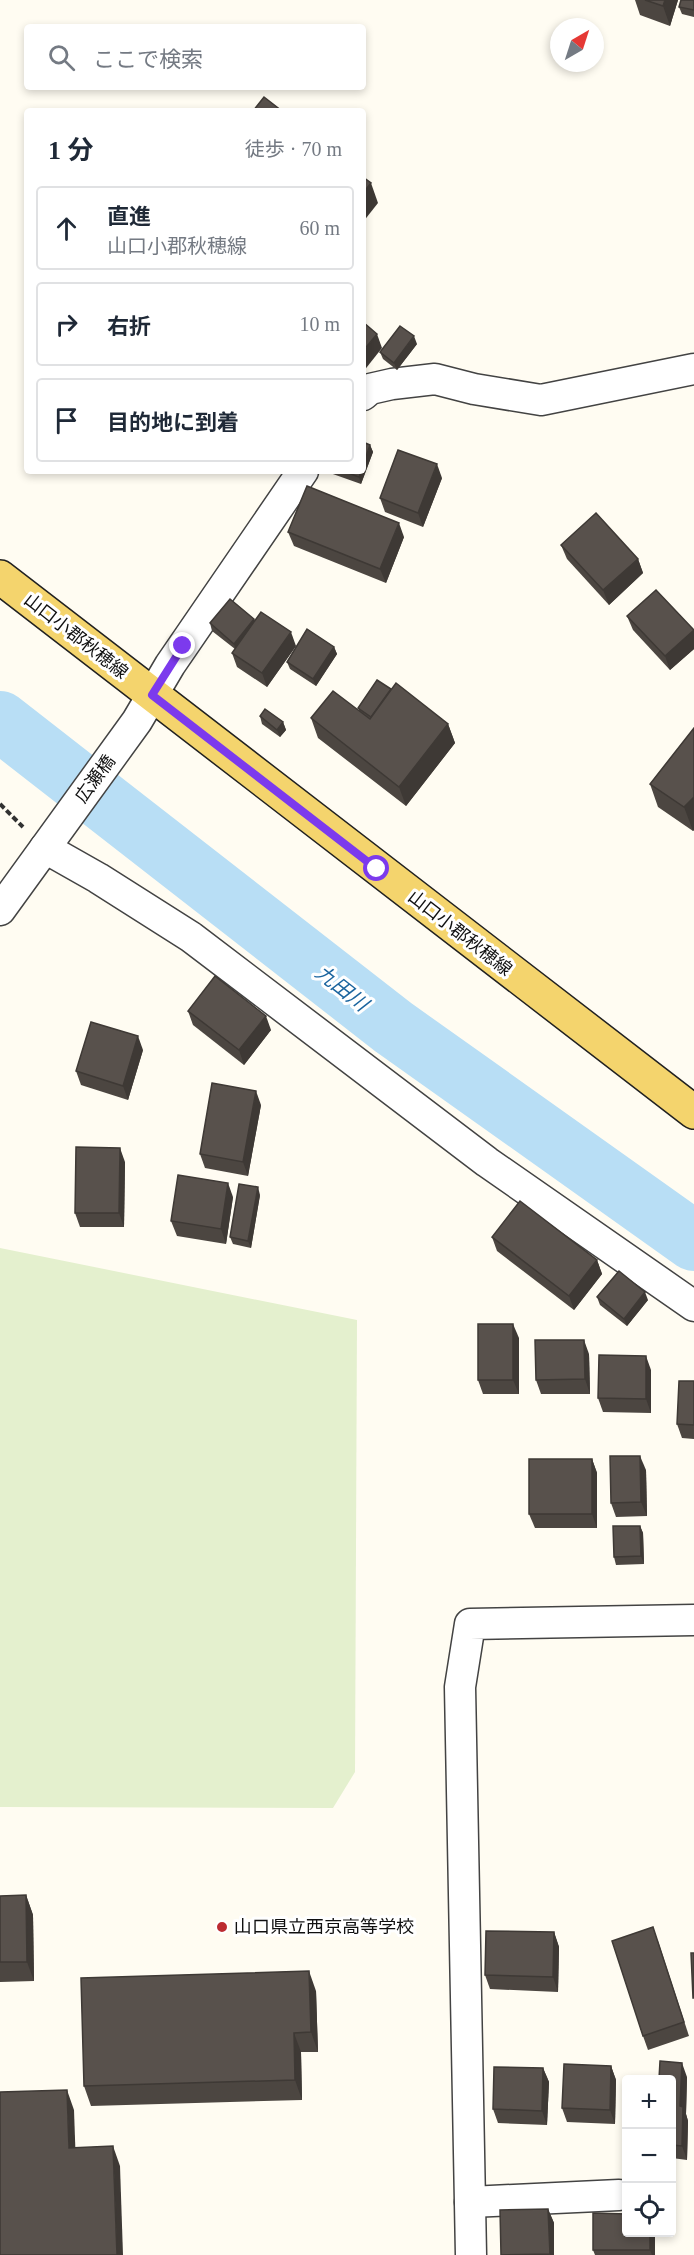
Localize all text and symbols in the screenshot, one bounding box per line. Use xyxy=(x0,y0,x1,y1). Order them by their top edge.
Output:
north arrow xyxy=(550,18,604,72)
search box xyxy=(24,24,366,90)
icon: search xyxy=(45,41,78,74)
text: ここで検索 xyxy=(93,47,203,72)
text: 1 分 xyxy=(48,136,94,165)
text: 徒歩 · 70 m xyxy=(245,138,342,160)
text: 直進 xyxy=(107,204,151,229)
icon: ahead xyxy=(50,212,83,245)
text: 60 m xyxy=(299,217,340,239)
text: 山口小郡秋穂線 xyxy=(107,235,247,257)
icon: right xyxy=(50,308,83,341)
text: 10 m xyxy=(299,313,340,335)
text: 右折 xyxy=(107,314,151,339)
icon: arrive xyxy=(50,404,83,437)
text: 目的地に到着 xyxy=(107,410,239,435)
street label: 山口小郡秋穂線 xyxy=(20,589,132,683)
route end xyxy=(169,632,195,658)
street label: 広瀬橋 xyxy=(71,751,119,807)
route start xyxy=(363,855,389,881)
street label: 山口小郡秋穂線 xyxy=(404,886,516,980)
water label: 九田川 xyxy=(312,961,374,1016)
place label: 山口県立西京高等学校 xyxy=(234,1917,414,1937)
marker: 山口県立西京高等学校 xyxy=(215,1920,229,1934)
map controls xyxy=(622,2075,676,2237)
button: + xyxy=(622,2075,676,2129)
button: − xyxy=(622,2129,676,2183)
button: locate xyxy=(622,2183,676,2237)

